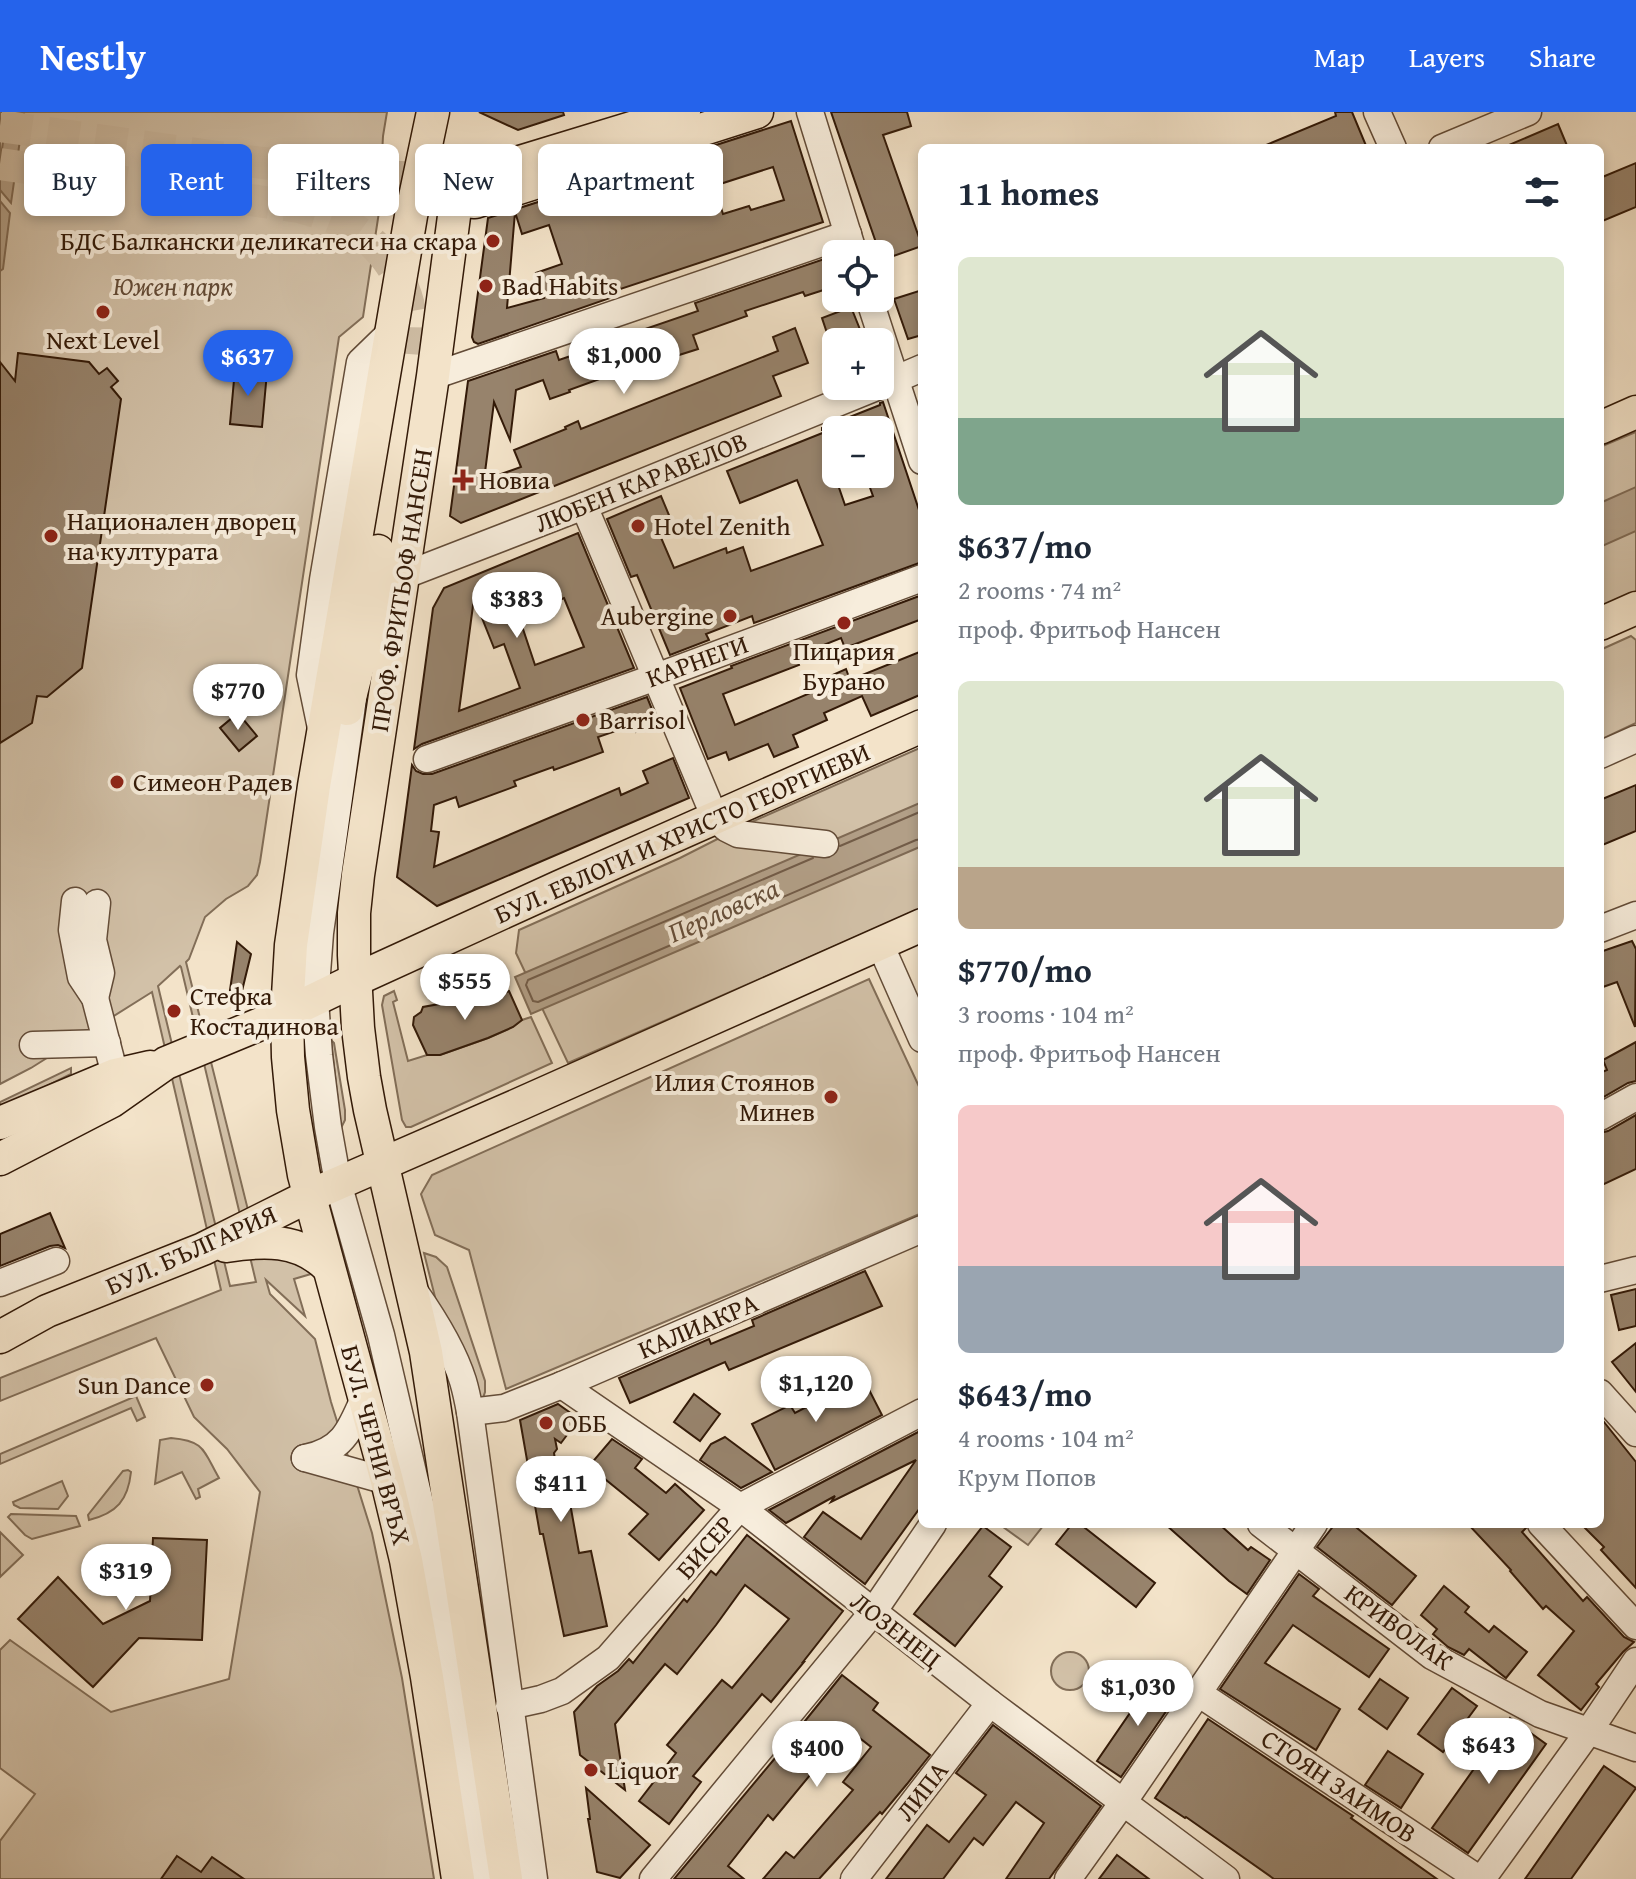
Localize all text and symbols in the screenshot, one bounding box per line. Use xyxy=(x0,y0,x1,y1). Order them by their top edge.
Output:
text: Nestly xyxy=(40,28,146,84)
text: Map xyxy=(1314,36,1365,77)
text: Layers xyxy=(1409,36,1485,77)
text: Share xyxy=(1529,36,1596,77)
chip: Buy xyxy=(24,144,125,216)
chip: Rent xyxy=(141,144,252,216)
chip: Filters xyxy=(268,144,399,216)
chip: New xyxy=(415,144,522,216)
chip: Apartment xyxy=(538,144,723,216)
text: 11 homes xyxy=(958,168,1099,217)
icon: filters xyxy=(1520,170,1564,214)
place label: БДС Балкански деликатеси на скара xyxy=(60,221,478,260)
marker: БДС Балкански деликатеси на скара xyxy=(484,232,502,250)
map controls xyxy=(822,240,894,488)
button: locate xyxy=(822,240,894,312)
park label: Южен парк xyxy=(113,266,233,305)
place label: Bad Habits xyxy=(502,266,618,305)
marker: Bad Habits xyxy=(477,277,495,295)
marker: Next Level xyxy=(94,303,112,321)
icon: home xyxy=(1189,309,1333,453)
place label: Next Level xyxy=(46,320,160,359)
pin: $1,000 xyxy=(559,328,689,396)
button: + xyxy=(822,328,894,400)
pin: $637 xyxy=(201,330,295,398)
text: $1,000 xyxy=(587,334,661,373)
text: $637 xyxy=(221,336,275,375)
button: − xyxy=(822,416,894,488)
street label: ЛЮБЕН КАРАВЕЛОВ xyxy=(529,421,753,542)
street label: ПРОФ. ФРИТЬОФ НАНСЕН xyxy=(359,446,442,734)
place label: Новиа xyxy=(479,460,551,499)
marker: Новиа xyxy=(454,471,472,489)
place label: Национален дворец на културата xyxy=(67,501,296,570)
place label: Hotel Zenith xyxy=(654,506,791,545)
marker: Hotel Zenith xyxy=(629,517,647,535)
text: $637/mo xyxy=(958,521,1092,570)
marker: Национален дворец на културата xyxy=(42,527,60,545)
text: 2 rooms · 74 m² xyxy=(958,570,1121,609)
pin: $383 xyxy=(470,572,564,640)
text: $383 xyxy=(490,578,544,617)
place label: Aubergine xyxy=(601,596,714,635)
marker: Aubergine xyxy=(721,607,739,625)
text: проф. Фритьоф Нансен xyxy=(958,609,1221,648)
marker: Пицария Бурано xyxy=(835,614,853,632)
street label: КАРНЕГИ xyxy=(640,624,753,697)
place label: Пицария Бурано xyxy=(793,631,895,700)
pin: $770 xyxy=(191,664,285,732)
text: $770 xyxy=(211,670,265,709)
place label: Barrisol xyxy=(599,700,686,739)
marker: Barrisol xyxy=(574,711,592,729)
street label: БУЛ. ЕВЛОГИ И ХРИСТО ГЕОРГИЕВИ xyxy=(488,732,876,933)
icon: home xyxy=(1189,733,1333,877)
place label: Симеон Радев xyxy=(133,762,293,801)
marker: Симеон Радев xyxy=(108,773,126,791)
water label: Перловска xyxy=(661,867,785,952)
text: $770/mo xyxy=(958,945,1092,994)
pin: $555 xyxy=(418,954,512,1022)
text: $555 xyxy=(438,960,492,999)
place label: Стефка Костадинова xyxy=(190,976,339,1045)
text: 3 rooms · 104 m² xyxy=(958,994,1134,1033)
marker: Стефка Костадинова xyxy=(165,1002,183,1020)
text: проф. Фритьоф Нансен xyxy=(958,1033,1221,1072)
place label: Илия Стоянов Минев xyxy=(655,1062,815,1131)
marker: Илия Стоянов Минев xyxy=(822,1088,840,1106)
icon: home xyxy=(1189,1157,1333,1301)
street label: БУЛ. БЪЛГАРИЯ xyxy=(99,1194,283,1305)
street label: КАЛИАКРА xyxy=(632,1283,764,1368)
street label: БУЛ. ЧЕРНИ ВРЪХ xyxy=(331,1341,422,1549)
pin: $1,120 xyxy=(751,1356,881,1424)
text: $1,120 xyxy=(779,1362,853,1401)
place label: Sun Dance xyxy=(78,1365,191,1404)
text: $643/mo xyxy=(958,1369,1092,1418)
marker: Sun Dance xyxy=(198,1376,216,1394)
place label: ОББ xyxy=(562,1403,607,1442)
marker: ОББ xyxy=(537,1414,555,1432)
text: 4 rooms · 104 m² xyxy=(958,1418,1134,1457)
pin: $411 xyxy=(514,1456,608,1524)
text: Крум Попов xyxy=(958,1457,1096,1496)
text: $411 xyxy=(534,1462,588,1501)
street label: БИСЕР xyxy=(666,1506,743,1587)
pin: $319 xyxy=(79,1544,173,1612)
text: $319 xyxy=(99,1550,153,1589)
street label: КРИВОЛАК xyxy=(1337,1574,1462,1679)
street label: ЛОЗЕНЕЦ xyxy=(843,1582,950,1678)
pin: $1,030 xyxy=(1073,1660,1203,1728)
text: $1,030 xyxy=(1101,1666,1175,1705)
pin: $643 xyxy=(1442,1718,1536,1786)
street label: СТОЯН ЗАИМОВ xyxy=(1254,1719,1425,1852)
pin: $400 xyxy=(770,1721,864,1789)
text: $643 xyxy=(1462,1724,1516,1763)
text: $400 xyxy=(790,1727,844,1766)
place label: Liquor xyxy=(607,1750,679,1789)
street label: ЛИПА xyxy=(886,1752,958,1829)
marker: Liquor xyxy=(582,1761,600,1779)

